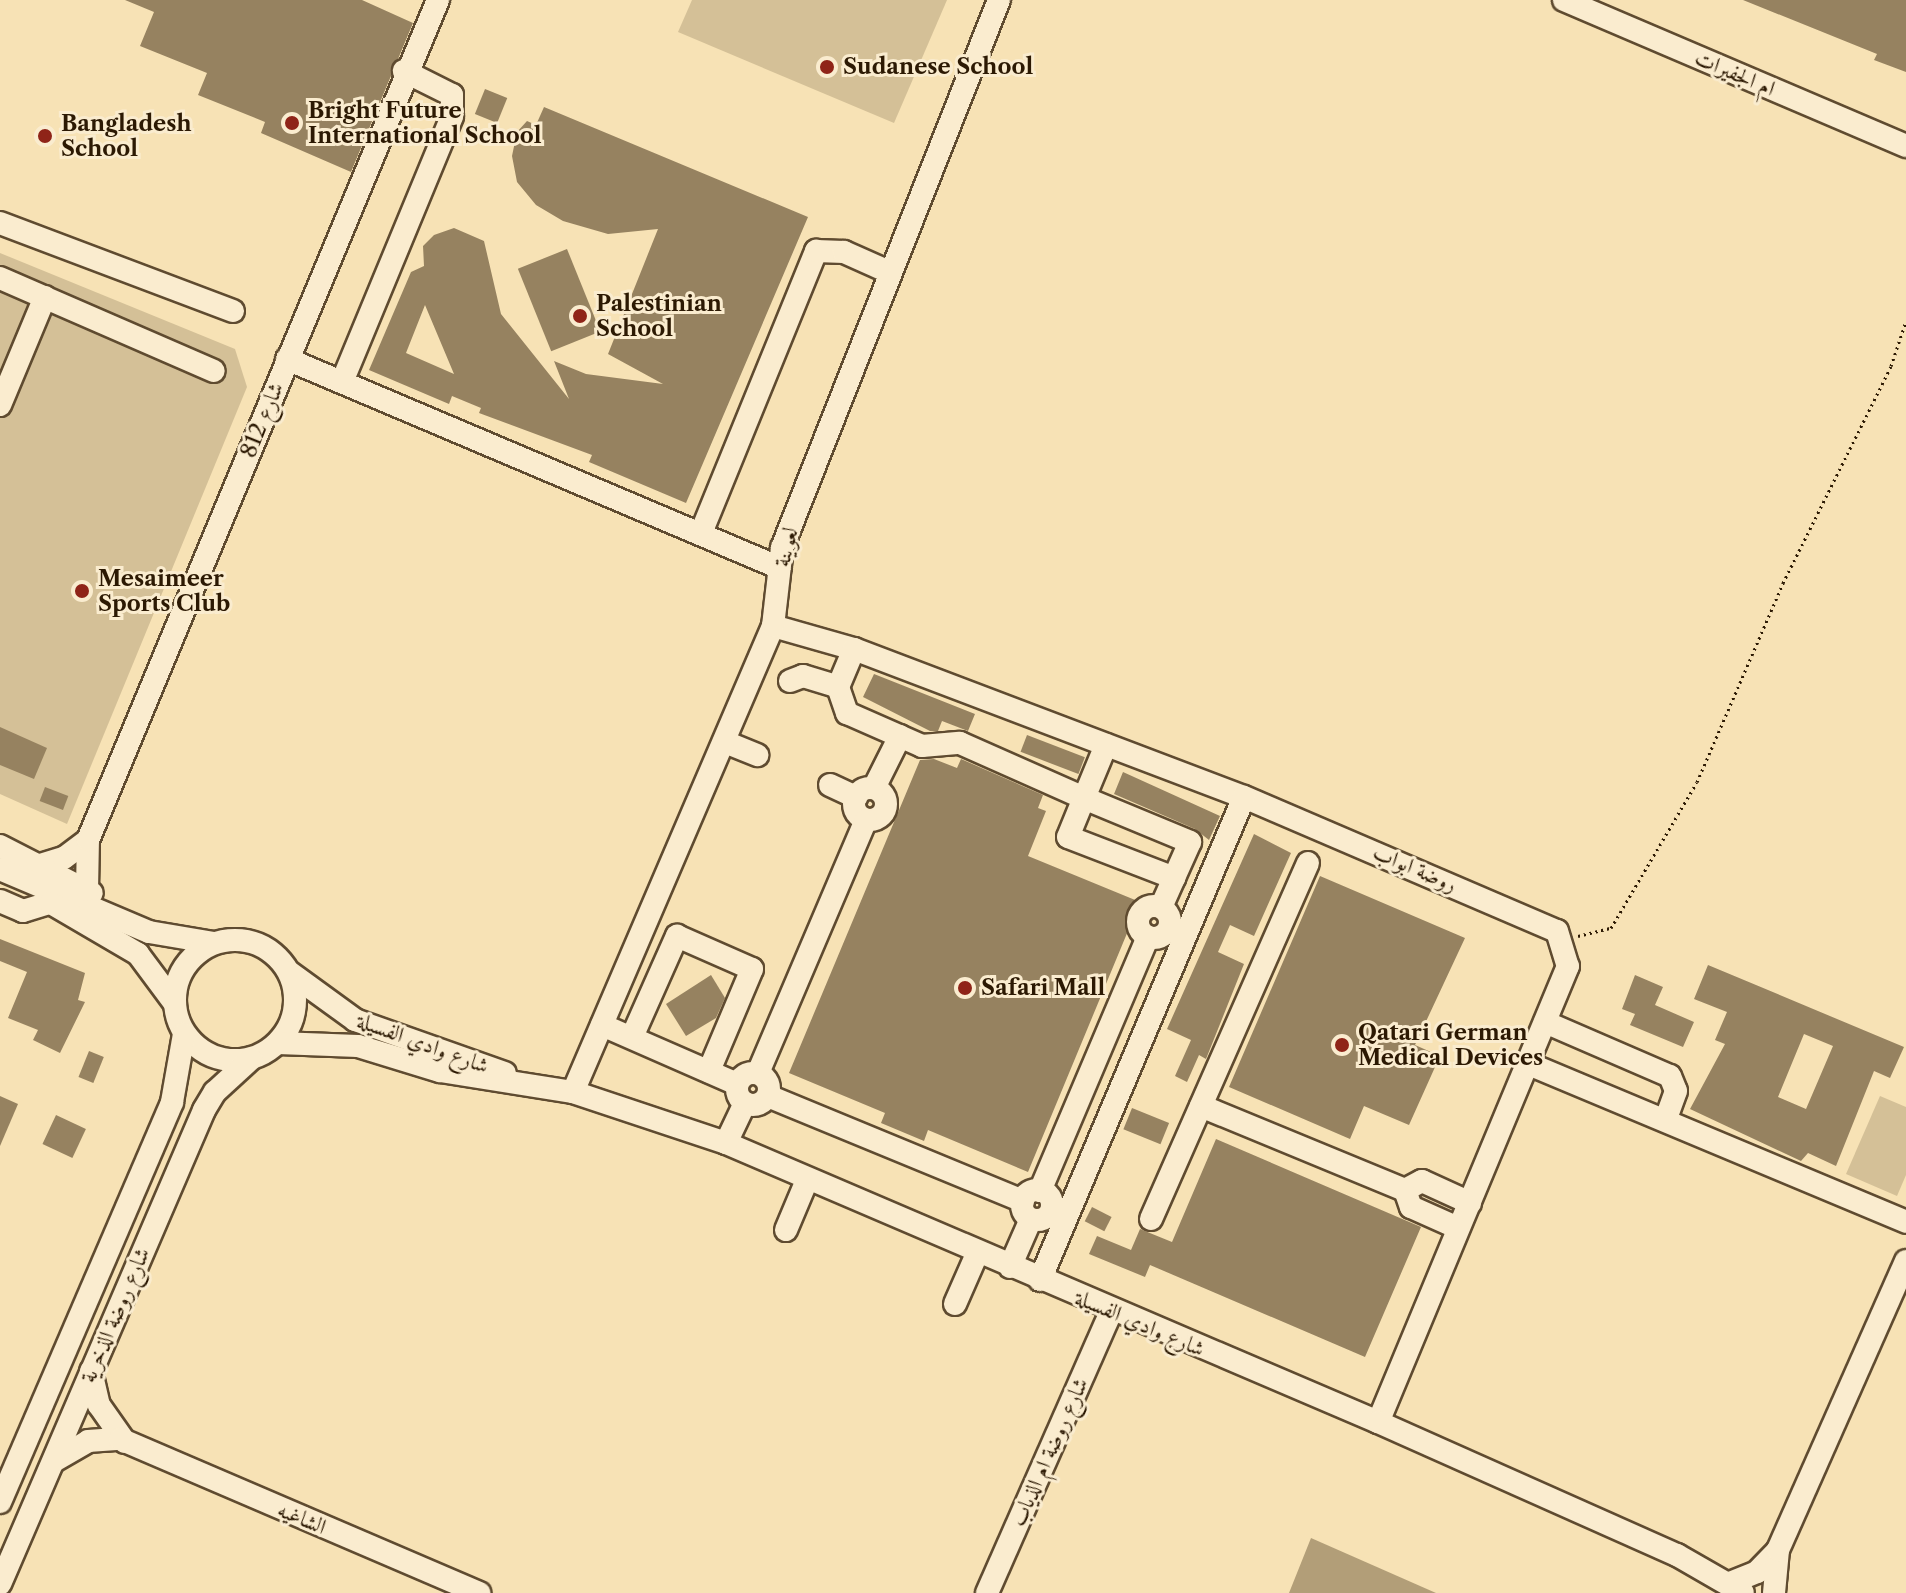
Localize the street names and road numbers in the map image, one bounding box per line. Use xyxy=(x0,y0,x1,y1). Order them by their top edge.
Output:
street label: ام الجفيرات xyxy=(1691,44,1779,102)
street label: شارع 812 xyxy=(235,378,289,462)
street label: لعوينة xyxy=(768,524,804,570)
street label: روضة ابواب xyxy=(1369,838,1461,898)
street label: شارع وادي الفسيلة xyxy=(354,1007,492,1079)
street label: شارع روضة الذخرية xyxy=(75,1243,155,1387)
street label: شارع وادي الفسيلة xyxy=(1071,1284,1209,1362)
street label: شارع روضة ام الذياب xyxy=(1004,1374,1094,1530)
street label: الشاغيه xyxy=(274,1496,330,1540)

